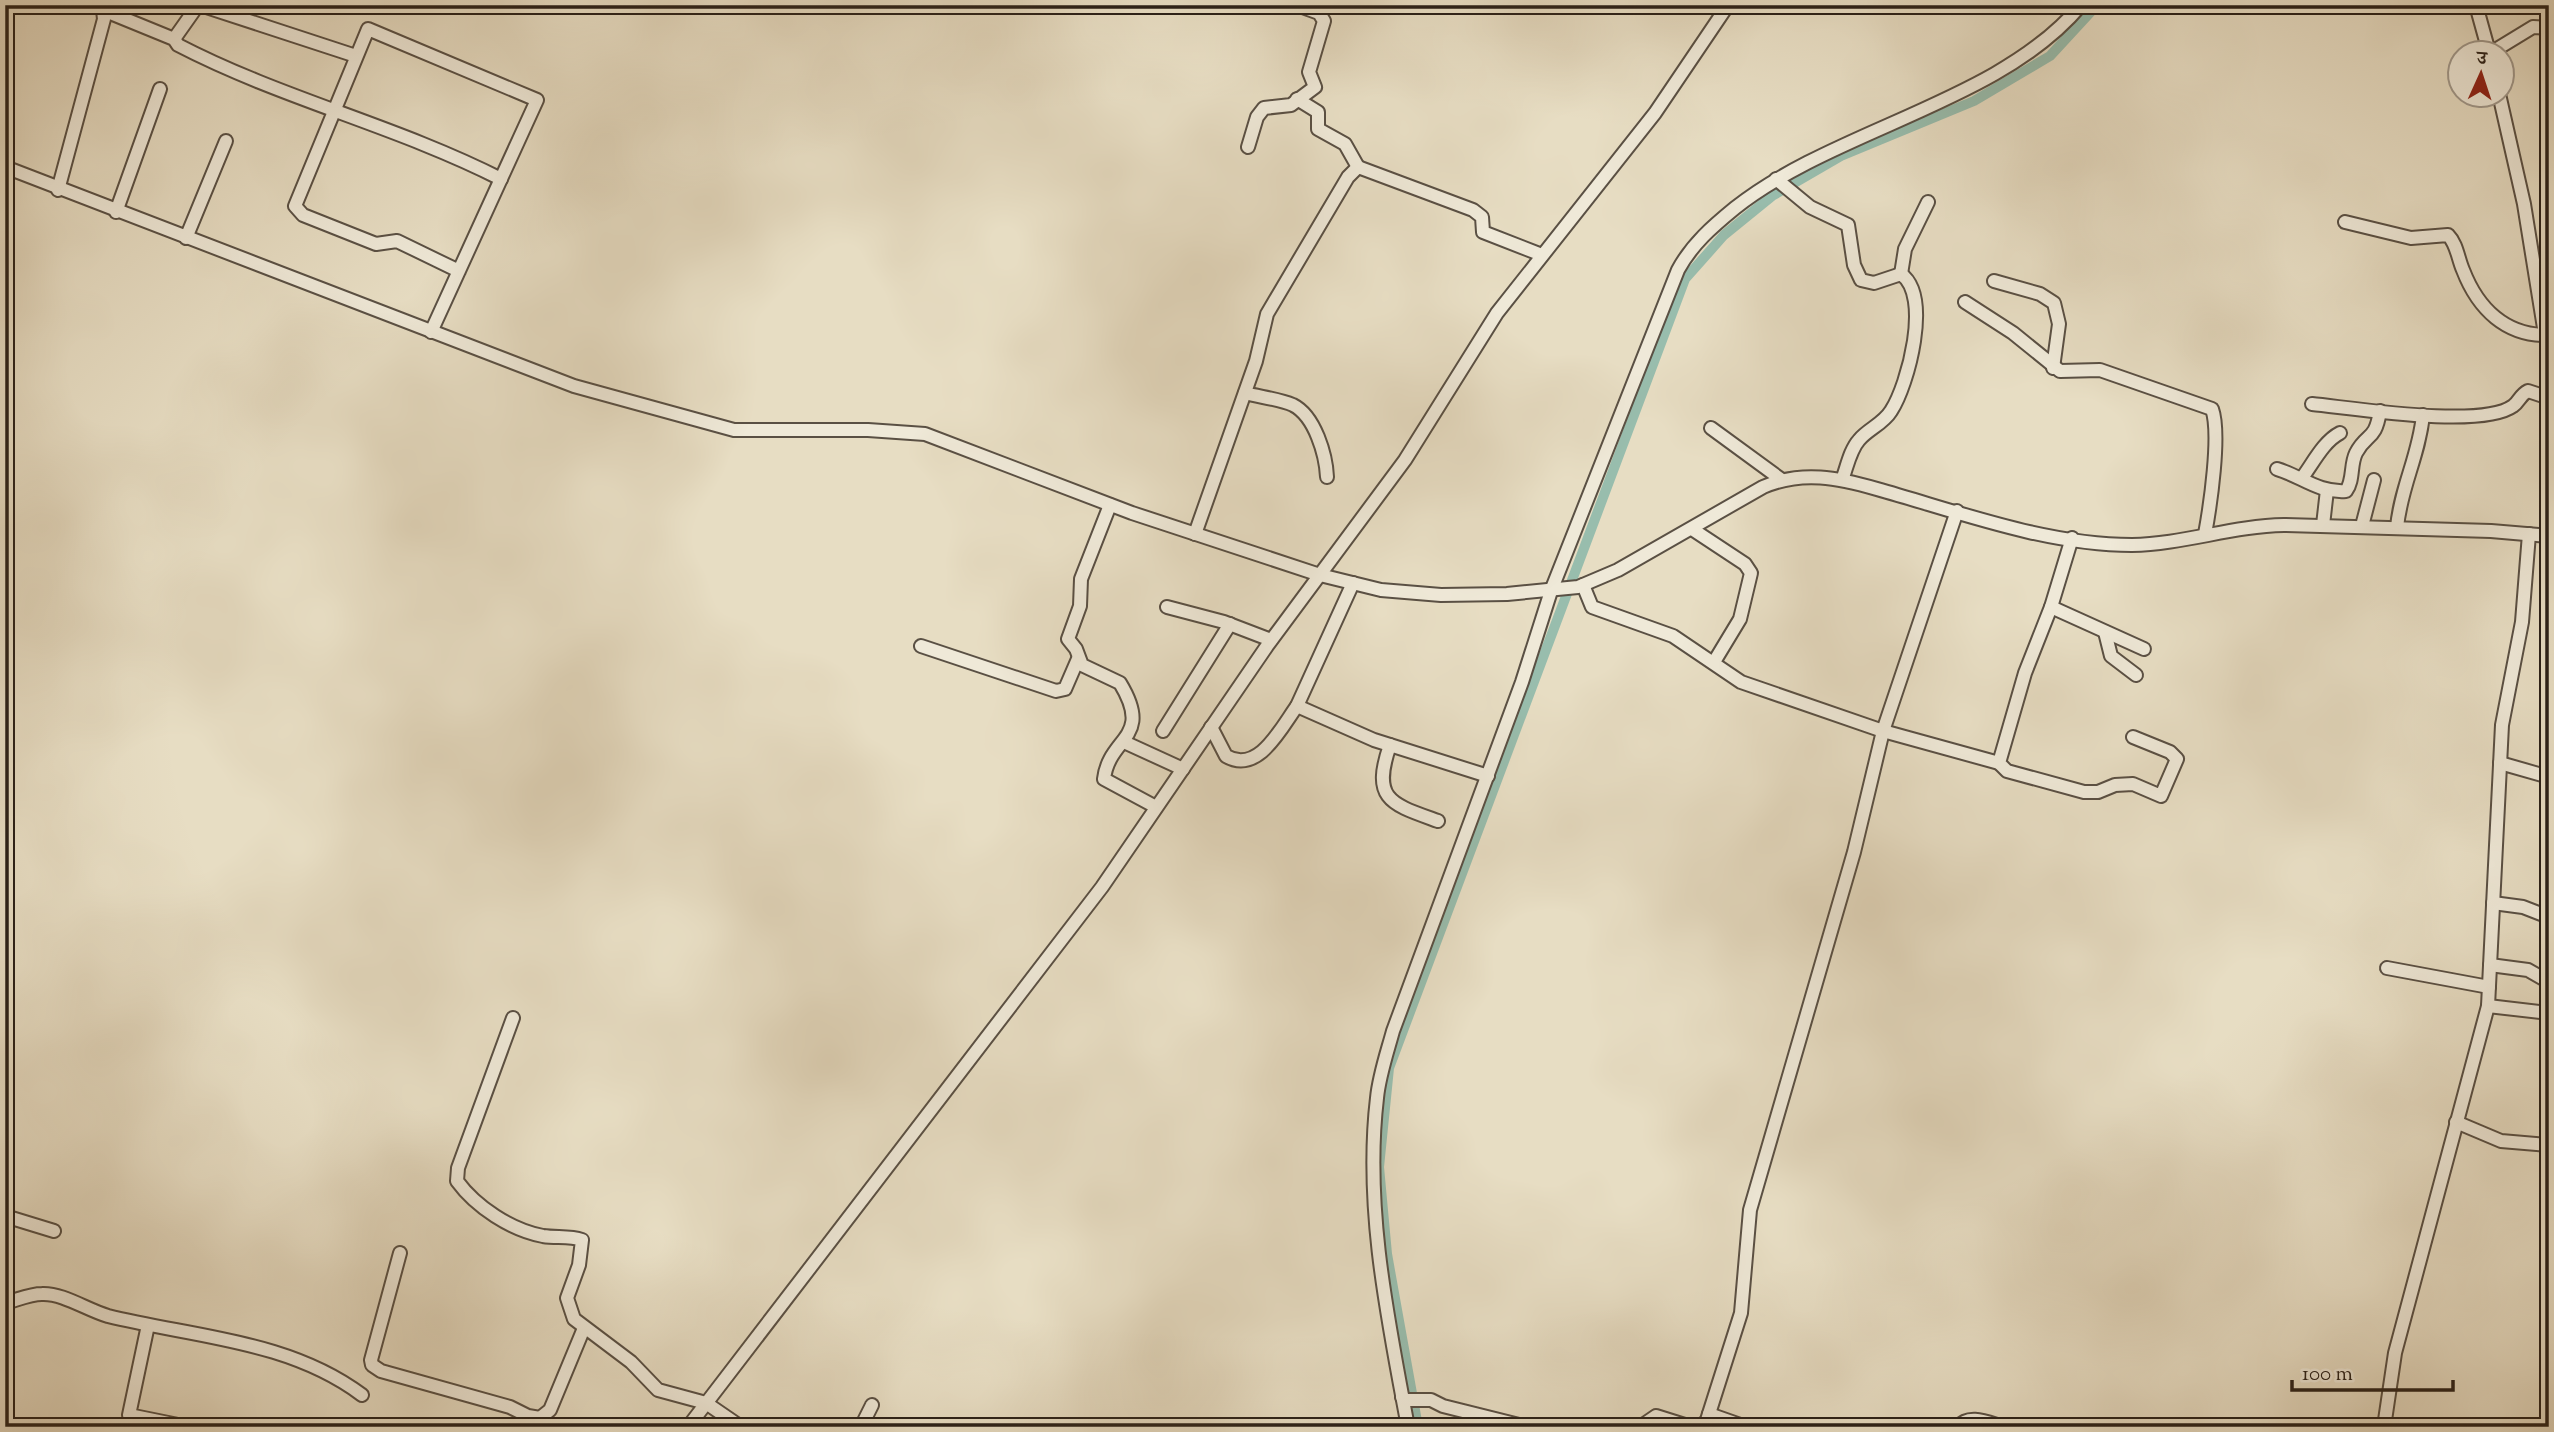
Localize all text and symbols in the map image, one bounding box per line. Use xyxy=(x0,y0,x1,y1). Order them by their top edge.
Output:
north arrow xyxy=(2446,38,2516,108)
text: उ xyxy=(2474,46,2489,73)
scale bar xyxy=(2292,1348,2452,1392)
text: 100 m xyxy=(2302,1360,2353,1390)

